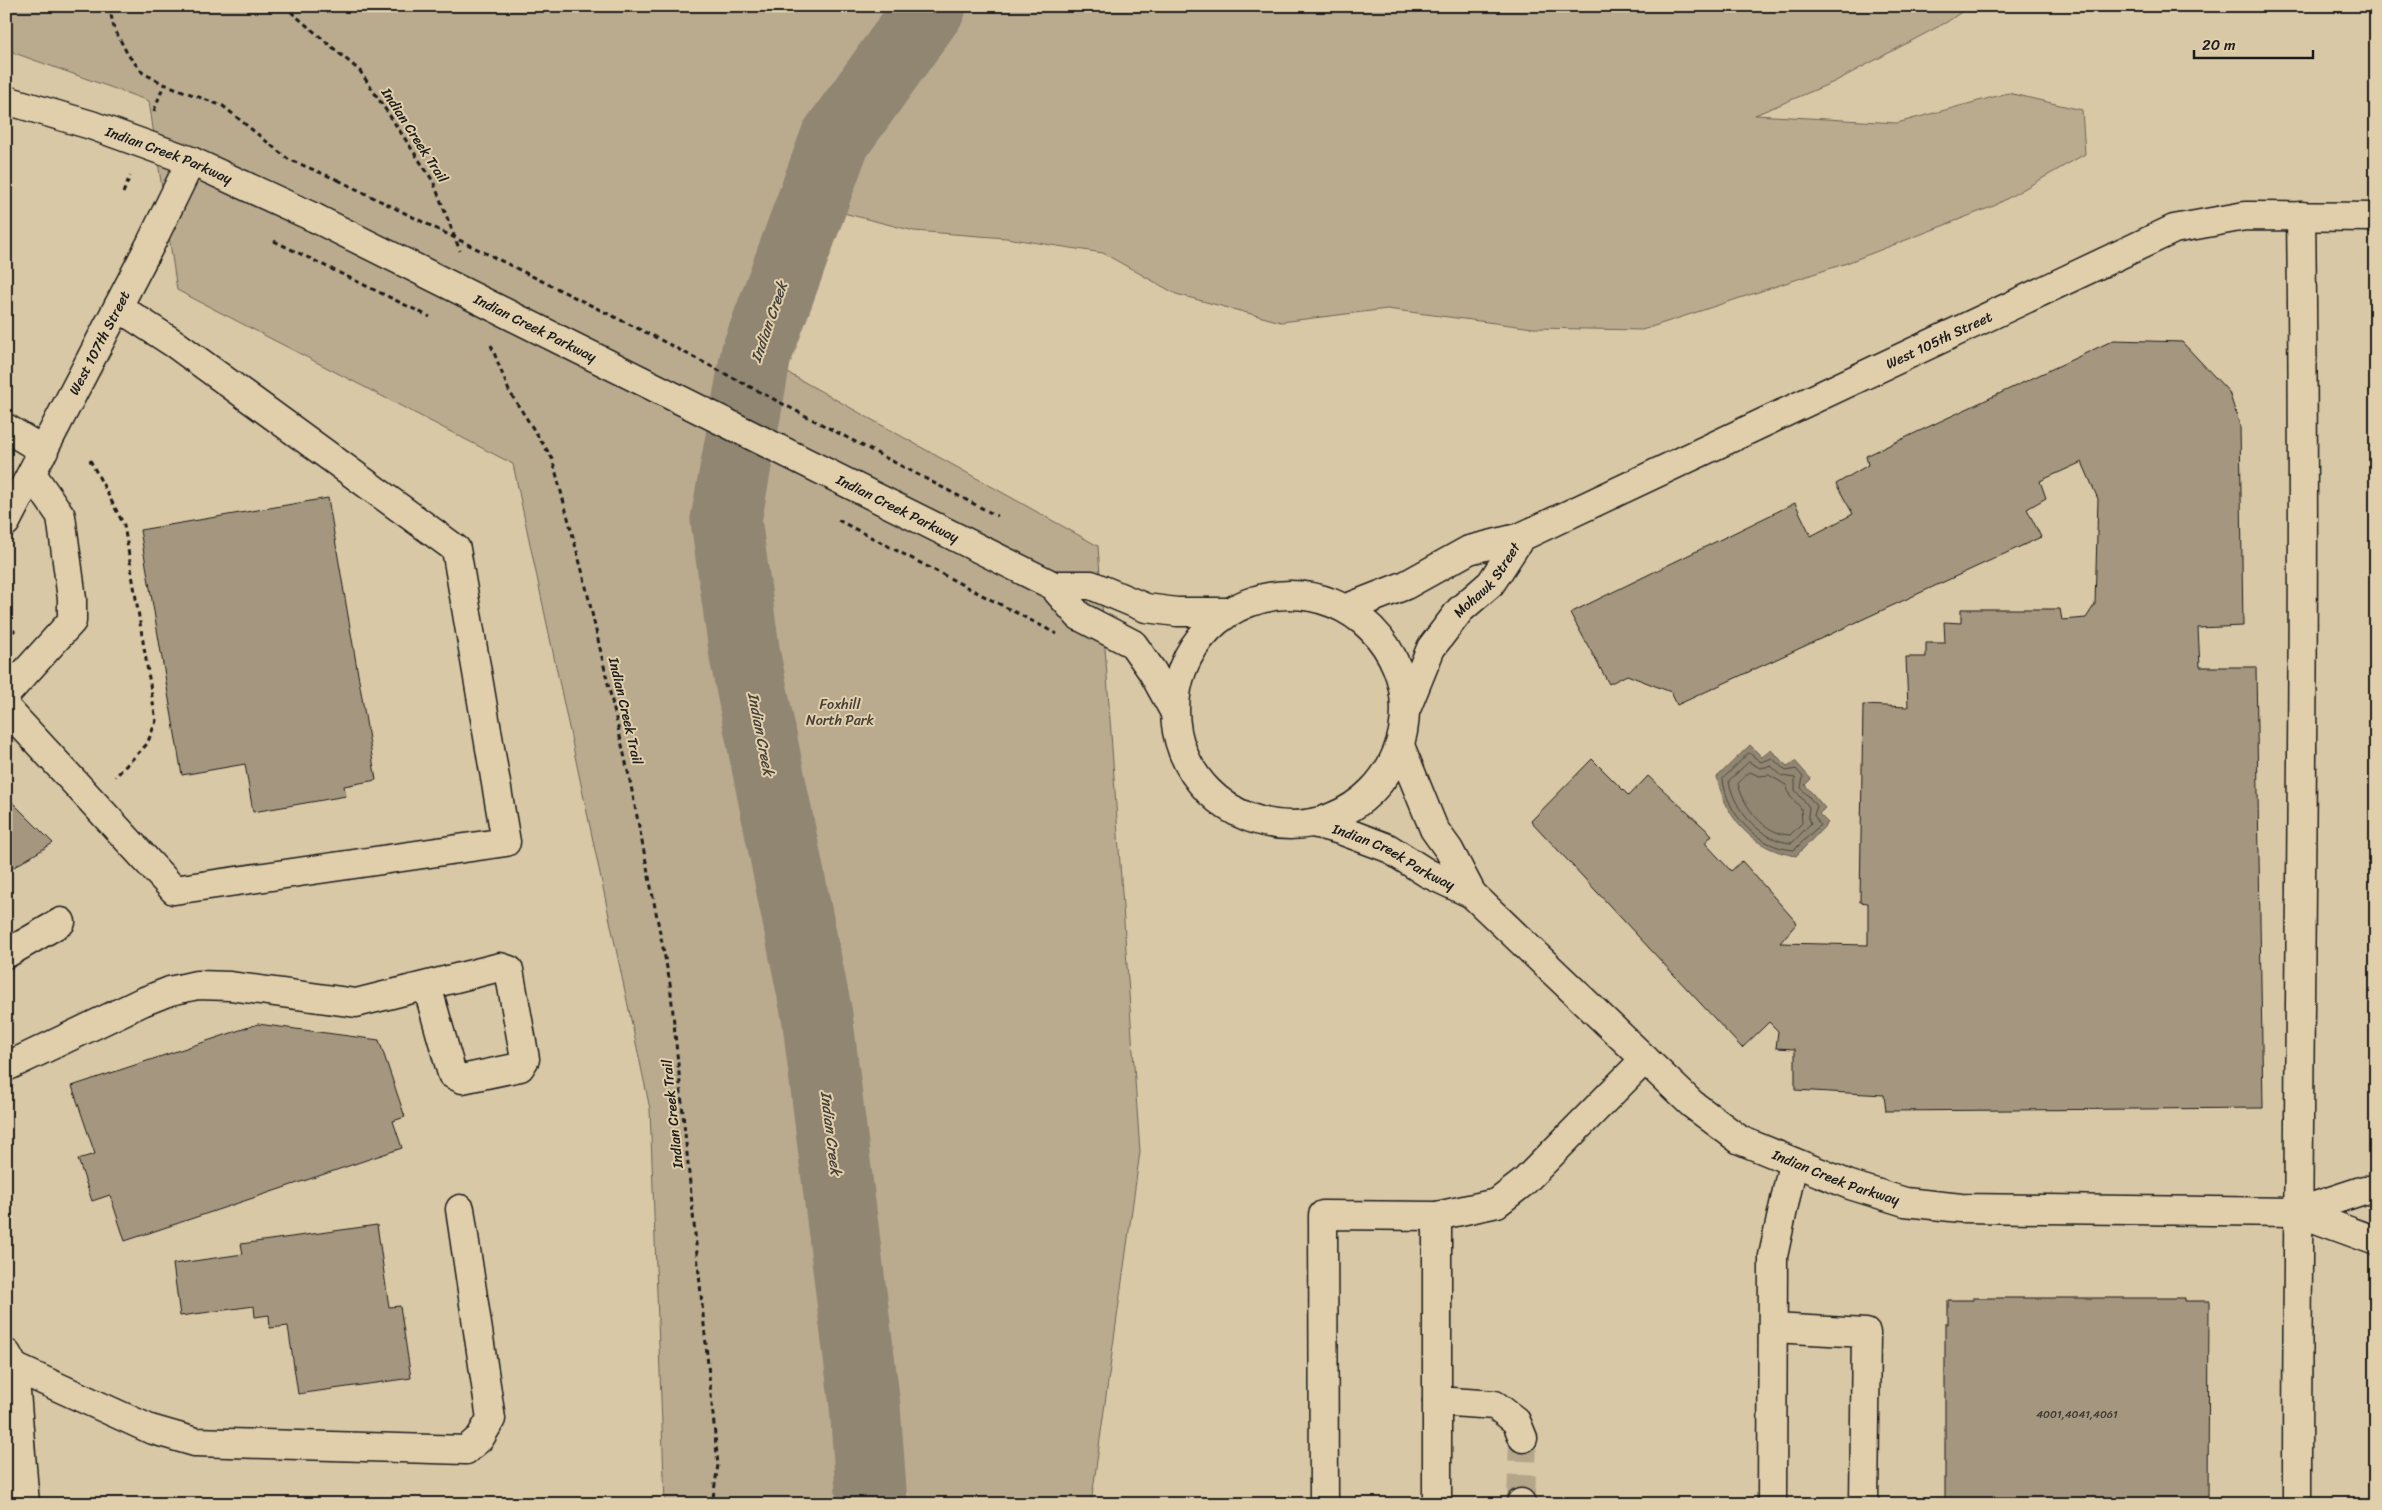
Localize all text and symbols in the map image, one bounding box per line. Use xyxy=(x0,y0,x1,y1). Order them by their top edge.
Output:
scale bar xyxy=(2194,28,2313,60)
text: 20 m xyxy=(2202,32,2236,58)
street label: Indian Creek Trail xyxy=(374,82,455,189)
street label: Indian Creek Parkway xyxy=(101,119,237,192)
water label: Indian Creek xyxy=(743,276,796,367)
street label: West 107th Street xyxy=(62,286,137,400)
street label: Indian Creek Parkway xyxy=(468,286,601,370)
street label: West 105th Street xyxy=(1882,304,1997,376)
street label: Indian Creek Parkway xyxy=(831,467,964,550)
street label: Mohawk Street xyxy=(1446,536,1528,623)
street label: Indian Creek Trail xyxy=(601,654,650,768)
water label: Indian Creek xyxy=(740,689,782,780)
park label: Foxhill North Park xyxy=(806,692,875,733)
street label: Indian Creek Parkway xyxy=(1329,816,1460,898)
street label: Indian Creek Trail xyxy=(654,1057,691,1171)
water label: Indian Creek xyxy=(813,1089,849,1178)
street label: Indian Creek Parkway xyxy=(1767,1142,1903,1213)
house number: 4001,4041,4061 xyxy=(2036,1405,2118,1424)

